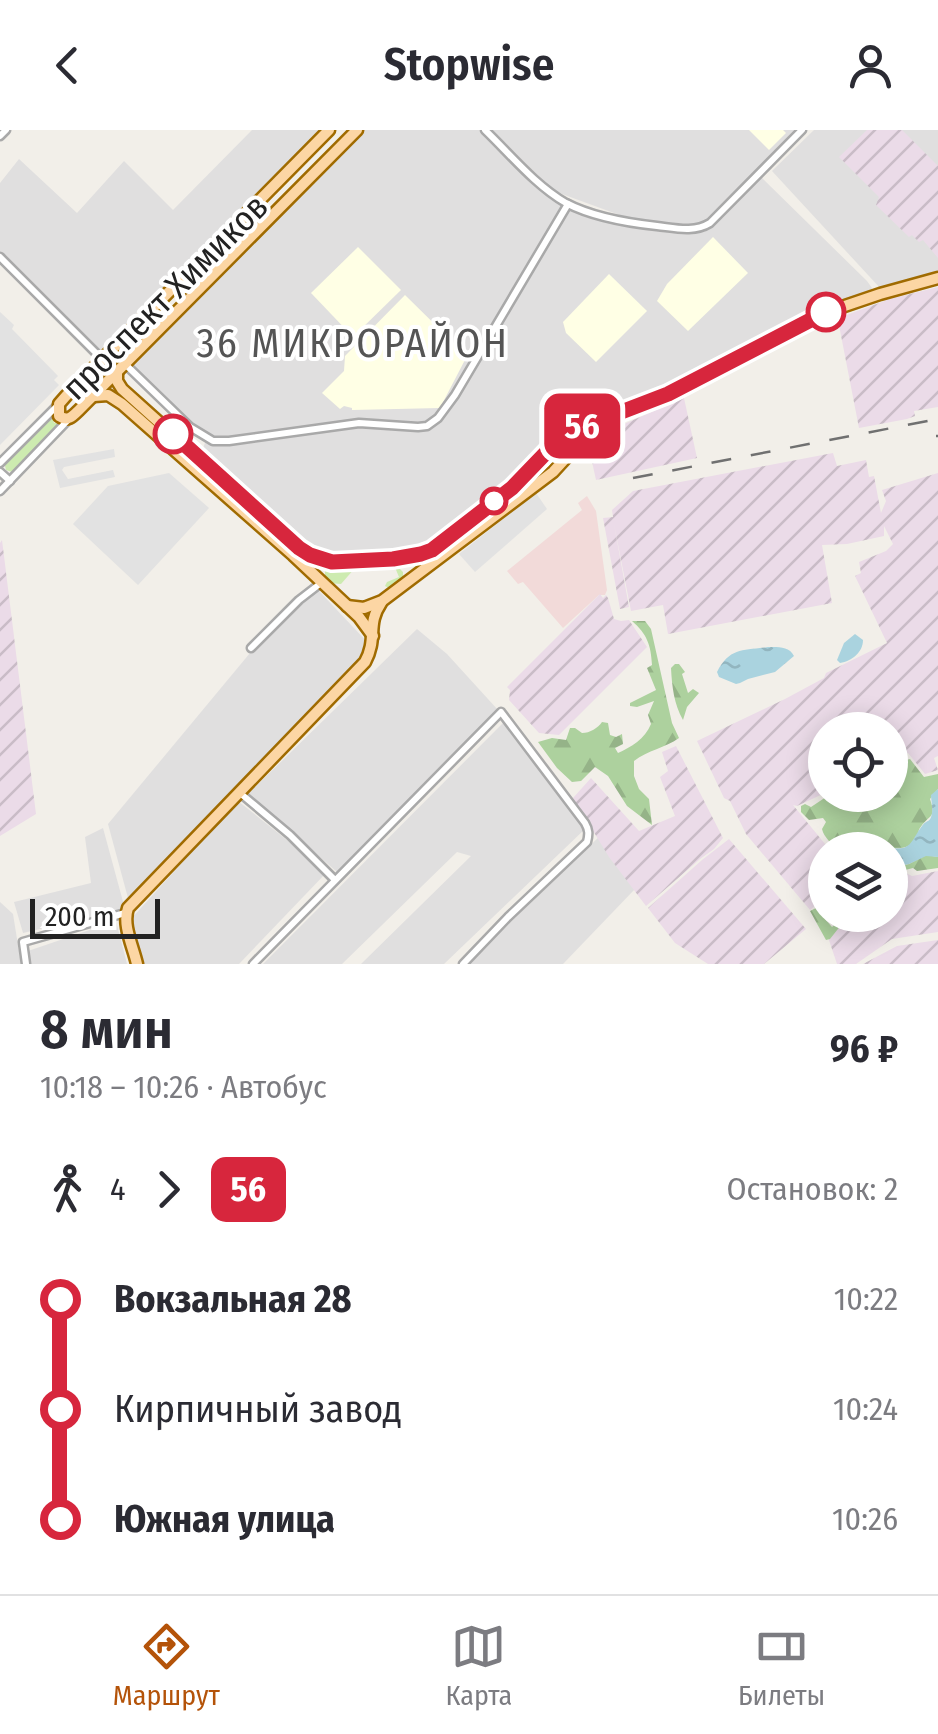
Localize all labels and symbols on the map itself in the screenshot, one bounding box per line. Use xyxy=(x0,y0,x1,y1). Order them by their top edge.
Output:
street label: проспект Химиков xyxy=(54,186,276,408)
unlabelled marker xyxy=(807,293,845,331)
district label: 36 МИКРОРАЙОН xyxy=(196,320,510,368)
line badge: 56 xyxy=(537,394,627,458)
unlabelled marker xyxy=(154,415,192,453)
unlabelled marker xyxy=(481,488,507,514)
scale bar xyxy=(30,894,160,938)

